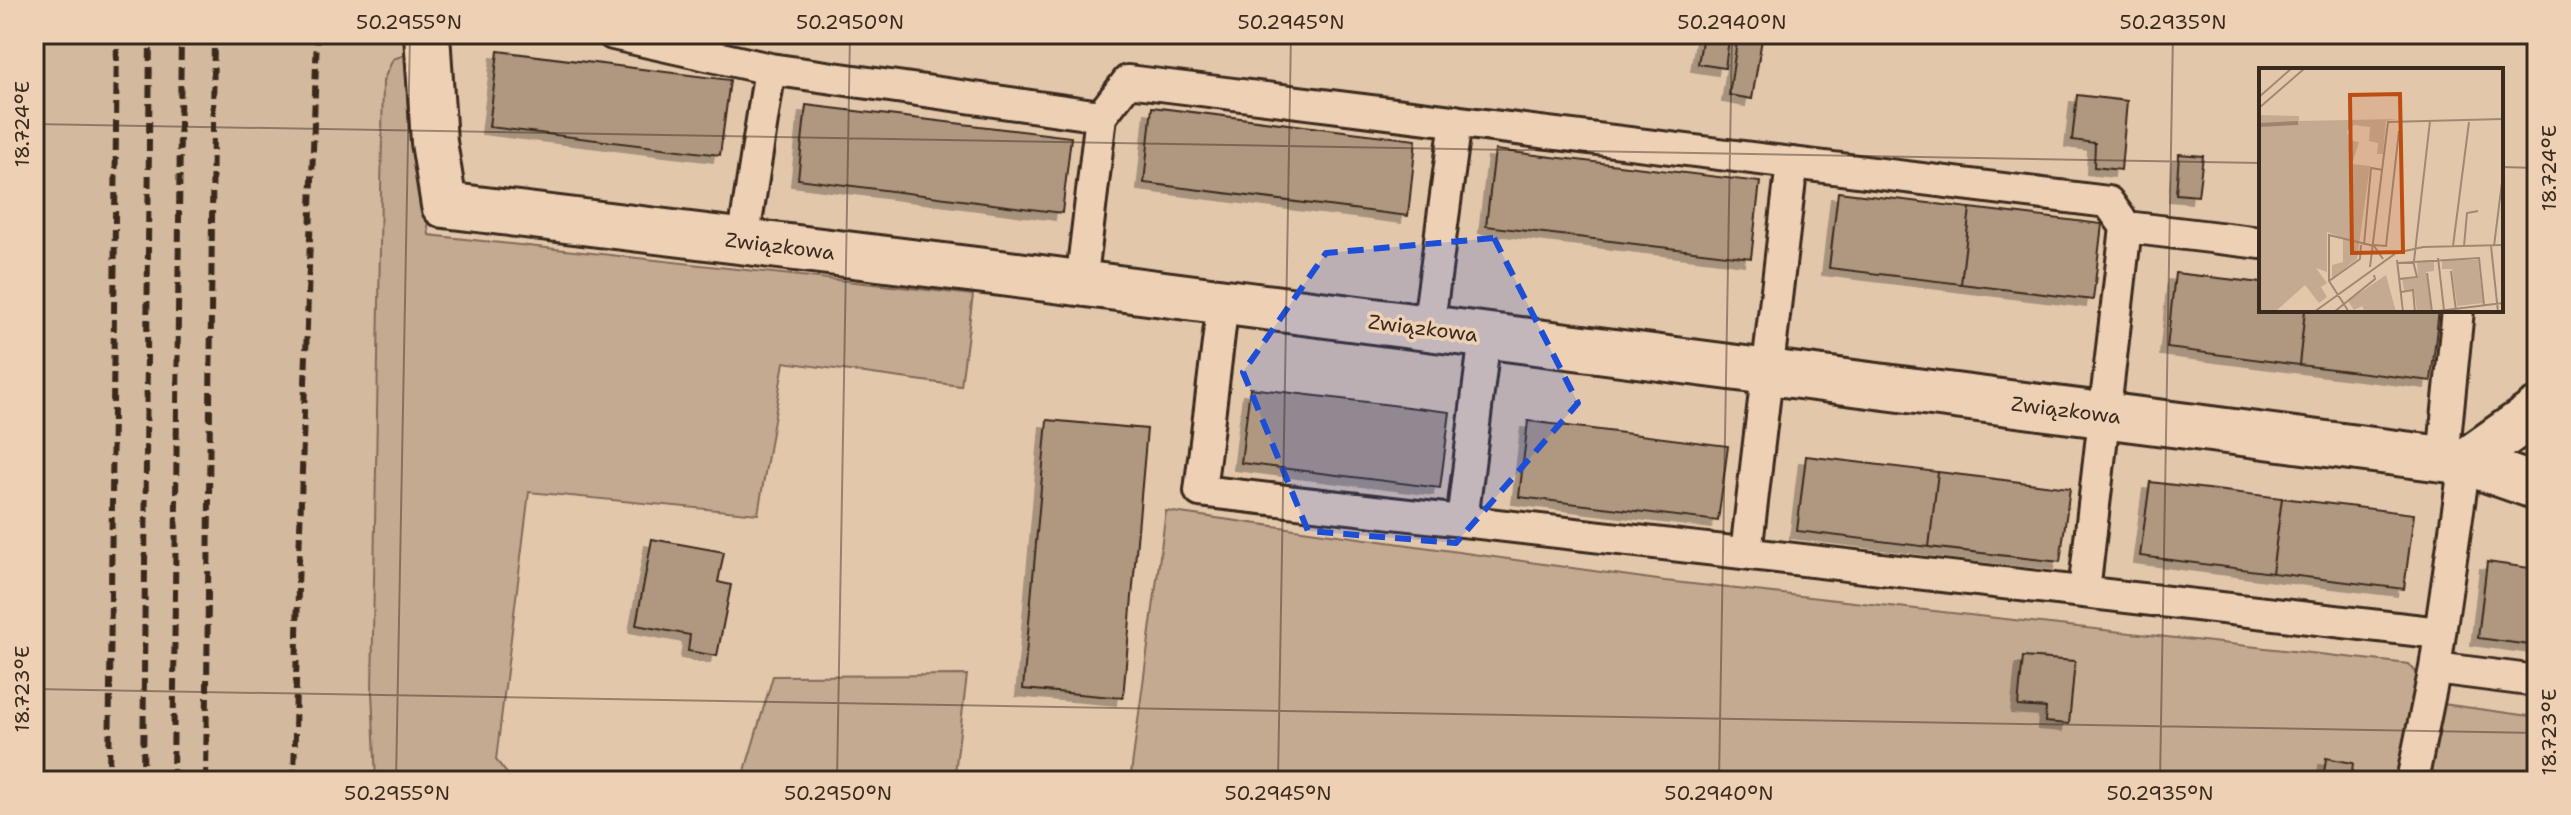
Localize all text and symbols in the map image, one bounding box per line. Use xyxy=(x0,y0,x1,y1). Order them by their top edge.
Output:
text: 50.2955°N xyxy=(356,9,462,35)
text: 50.2950°N xyxy=(796,9,904,35)
text: 50.2945°N xyxy=(1237,9,1345,35)
text: 50.2940°N xyxy=(1677,9,1787,35)
text: 50.2935°N xyxy=(2120,9,2226,35)
inset map xyxy=(2259,68,2503,312)
text: 18.724°E xyxy=(9,81,35,167)
text: 18.724°E xyxy=(2536,125,2562,211)
street label: Związkowa xyxy=(724,226,837,266)
street label: Związkowa xyxy=(1367,308,1480,348)
street label: Związkowa xyxy=(2010,390,2123,430)
text: 18.723°E xyxy=(9,646,35,732)
text: 18.723°E xyxy=(2536,689,2562,775)
text: 50.2955°N xyxy=(344,780,450,806)
text: 50.2950°N xyxy=(784,780,892,806)
text: 50.2945°N xyxy=(1224,780,1332,806)
text: 50.2940°N xyxy=(1664,780,1774,806)
text: 50.2935°N xyxy=(2107,780,2213,806)

